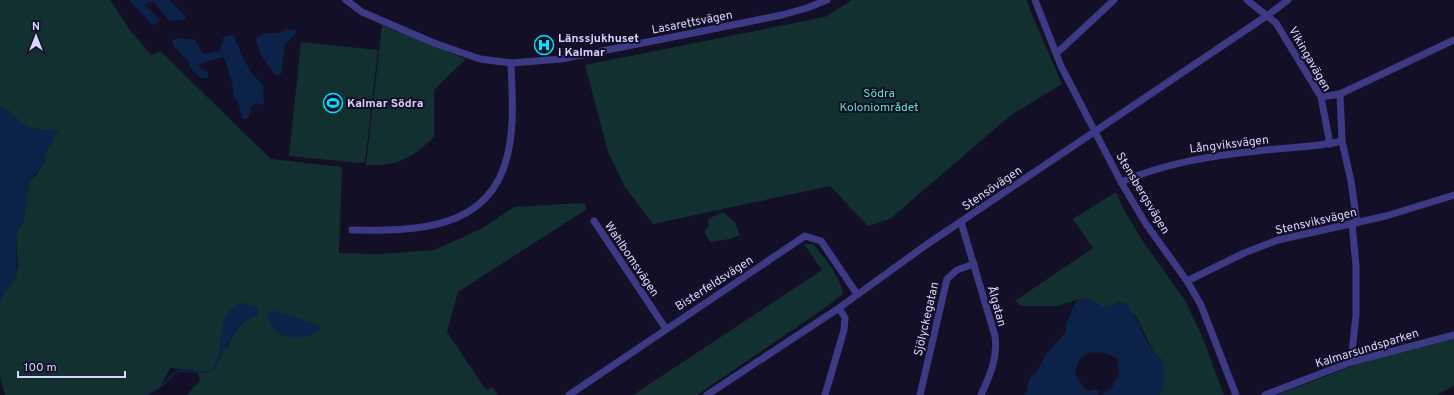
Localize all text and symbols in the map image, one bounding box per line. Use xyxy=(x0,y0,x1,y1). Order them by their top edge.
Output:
street label: Lasarettsvägen xyxy=(650,7,734,39)
north arrow xyxy=(16,16,56,56)
text: N xyxy=(32,20,40,34)
street label: Vikingavägen xyxy=(1284,24,1334,95)
place label: Länssjukhuset i Kalmar xyxy=(558,31,639,61)
hospital icon: Länssjukhuset i Kalmar xyxy=(533,34,555,56)
park label: Södra Koloniområdet xyxy=(839,86,919,116)
sports icon: Kalmar Södra xyxy=(322,92,344,114)
place label: Kalmar Södra xyxy=(347,96,423,112)
street label: Långviksvägen xyxy=(1189,132,1270,158)
street label: Stensbergsvägen xyxy=(1111,150,1173,237)
street label: Stensövägen xyxy=(959,163,1026,215)
street label: Stensviksvägen xyxy=(1274,205,1359,239)
street label: Wahlbomsvägen xyxy=(600,219,662,300)
street label: Bisterfeldsvägen xyxy=(672,253,757,315)
street label: Sjölyckegatan xyxy=(911,281,943,358)
street label: Ålgatan xyxy=(983,284,1010,329)
street label: Kalmarsundsparken xyxy=(1314,326,1421,372)
scale bar xyxy=(18,353,125,379)
text: 100 m xyxy=(24,360,57,376)

